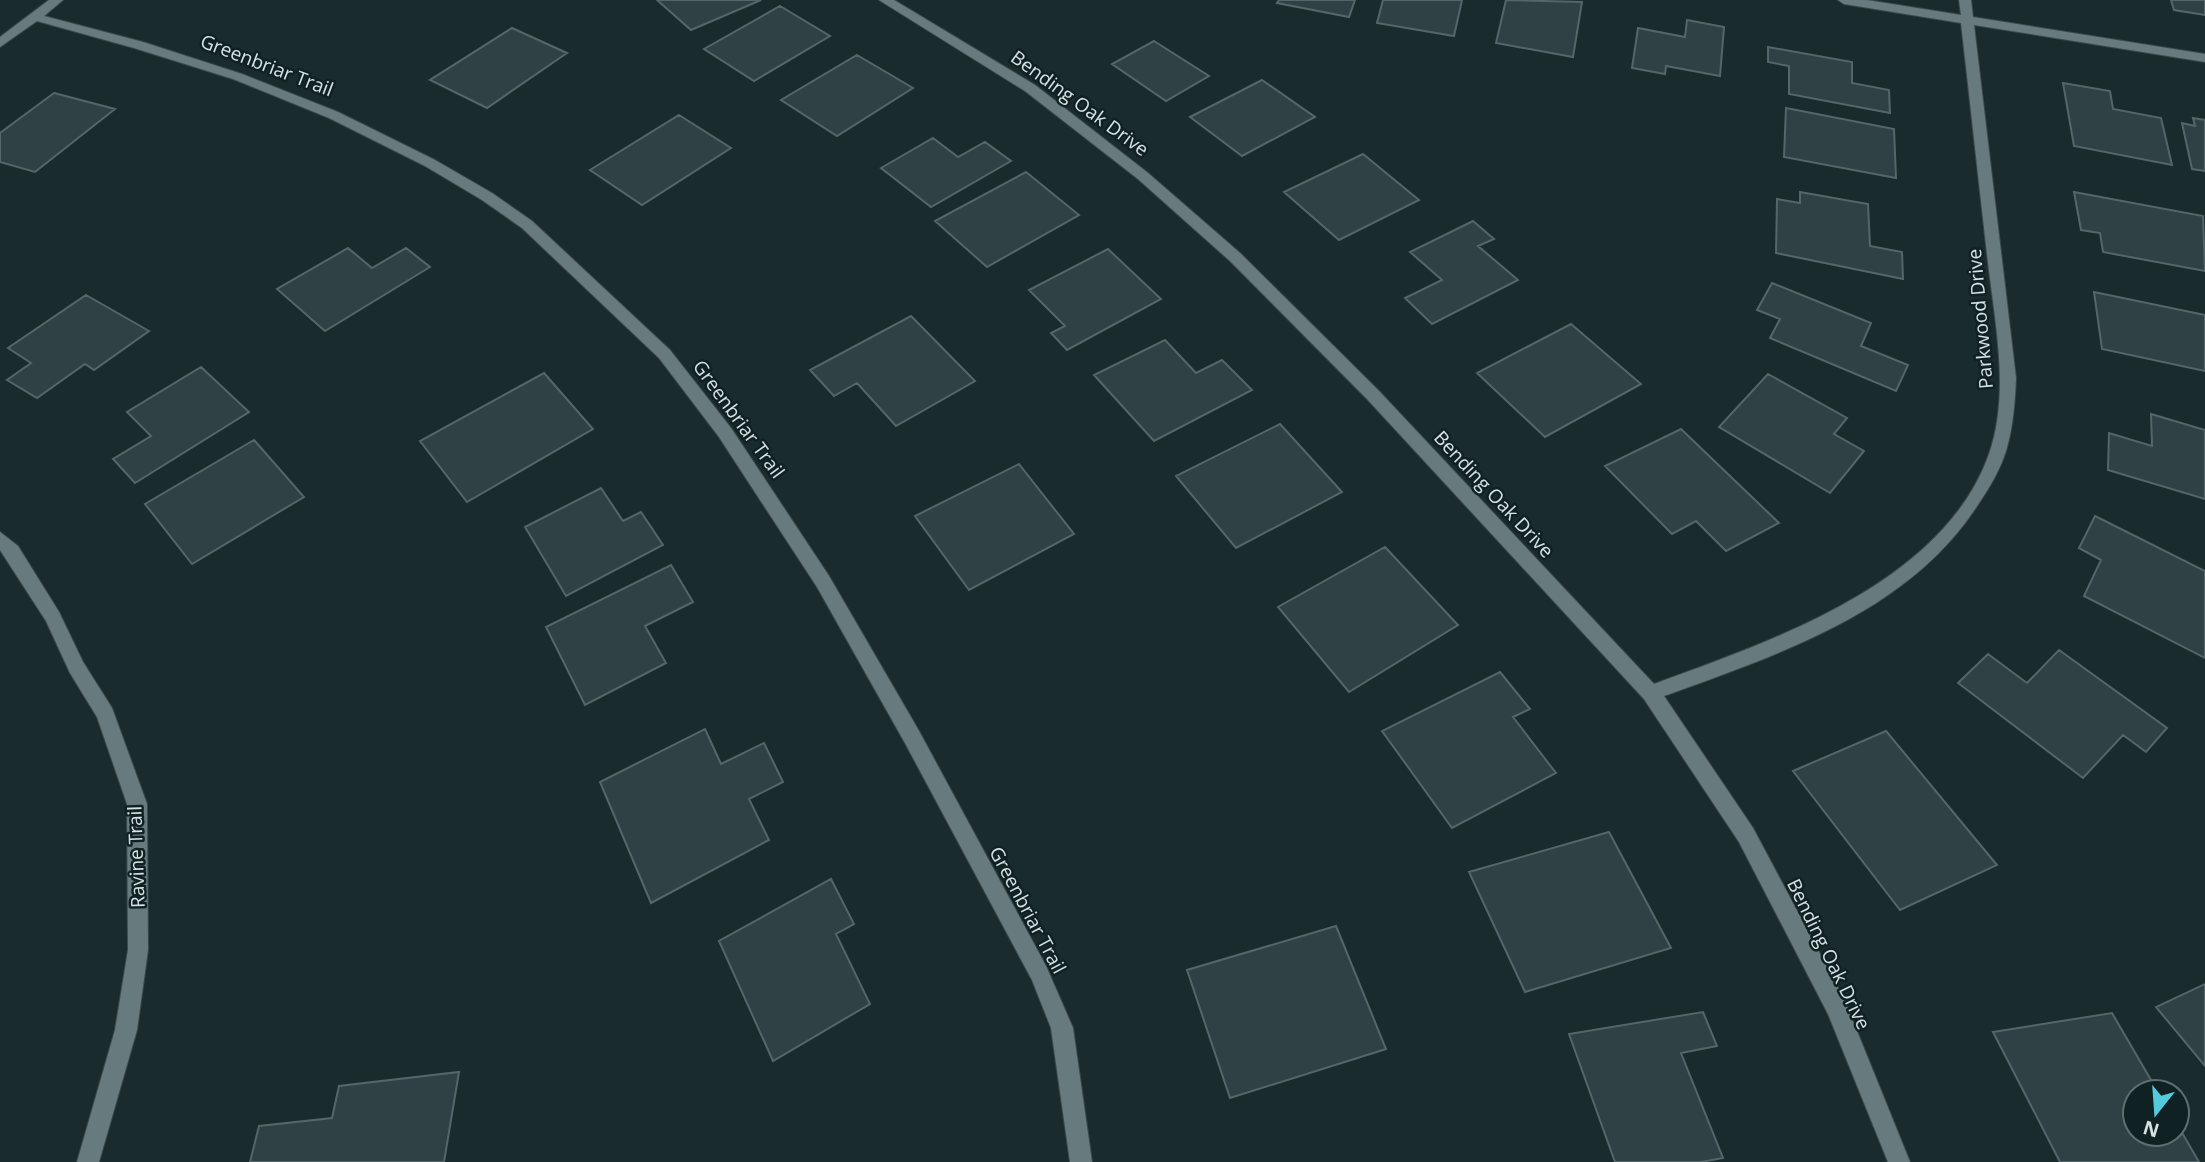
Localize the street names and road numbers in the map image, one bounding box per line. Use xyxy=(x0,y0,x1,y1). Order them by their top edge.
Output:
street label: Greenbriar Trail xyxy=(197,28,337,102)
street label: Bending Oak Drive xyxy=(1006,44,1154,162)
street label: Parkwood Drive xyxy=(1961,248,1999,390)
street label: Greenbriar Trail xyxy=(687,355,791,483)
street label: Bending Oak Drive xyxy=(1428,425,1560,563)
street label: Ravine Trail xyxy=(121,805,151,909)
street label: Greenbriar Trail xyxy=(984,842,1072,978)
street label: Bending Oak Drive xyxy=(1781,874,1877,1034)

